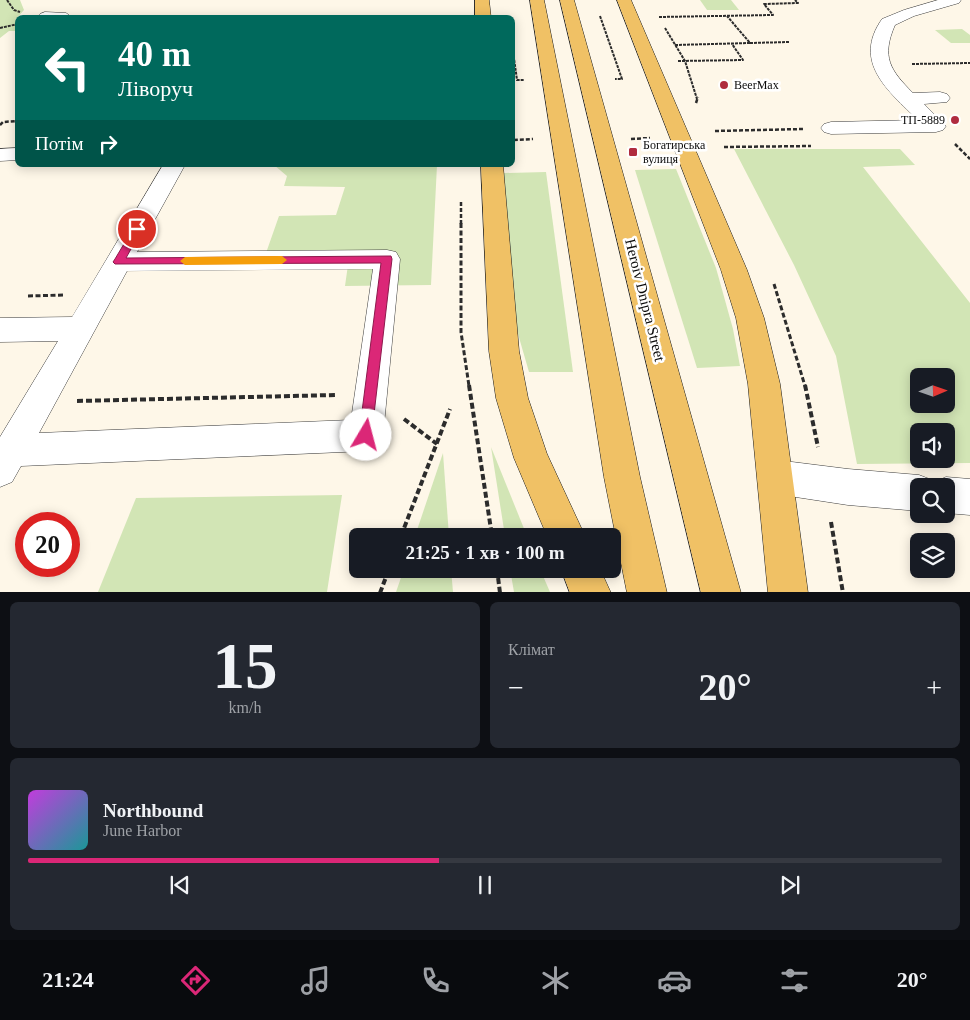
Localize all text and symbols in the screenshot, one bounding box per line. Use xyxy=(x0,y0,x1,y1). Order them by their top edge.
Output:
icon: left xyxy=(35,35,100,100)
text: 40 m xyxy=(118,35,191,74)
text: Ліворуч xyxy=(118,76,193,101)
place label: BeerMax xyxy=(734,78,779,92)
marker: BeerMax xyxy=(718,79,730,91)
place label: ТП-5889 xyxy=(901,113,945,127)
marker: ТП-5889 xyxy=(949,114,961,126)
icon: right xyxy=(94,130,122,158)
text: Потім xyxy=(35,133,84,154)
place label: Богатирська вулиця xyxy=(643,138,706,166)
marker: Богатирська вулиця xyxy=(627,146,639,158)
pin xyxy=(116,208,158,250)
icon: arrive xyxy=(123,215,151,243)
street label: Heroiv Dnipra Street xyxy=(622,237,668,364)
north arrow xyxy=(910,368,955,412)
map controls xyxy=(910,368,955,578)
position arrow xyxy=(339,408,391,460)
button: sound xyxy=(910,423,955,468)
button: search xyxy=(910,478,955,523)
speed limit sign: 20 xyxy=(15,512,80,577)
button: layers xyxy=(910,533,955,578)
text: 21:25 · 1 хв · 100 m xyxy=(405,542,565,563)
text: 15 xyxy=(213,630,278,702)
text: Клімат xyxy=(508,641,555,658)
text: 20° xyxy=(698,666,752,708)
text: − xyxy=(508,672,524,703)
text: + xyxy=(926,672,942,703)
text: km/h xyxy=(229,699,261,716)
text: Northbound xyxy=(103,800,203,821)
text: June Harbor xyxy=(103,822,182,839)
icon: previous xyxy=(166,871,194,899)
icon: pause xyxy=(471,871,499,899)
icon: next xyxy=(776,871,804,899)
icon: directions xyxy=(178,963,213,998)
icon: music xyxy=(298,963,333,998)
icon: phone xyxy=(418,963,453,998)
icon: climate xyxy=(538,963,573,998)
icon: car xyxy=(657,963,692,998)
icon: filters xyxy=(777,963,812,998)
text: 21:24 xyxy=(42,967,94,992)
text: 20° xyxy=(897,967,928,992)

